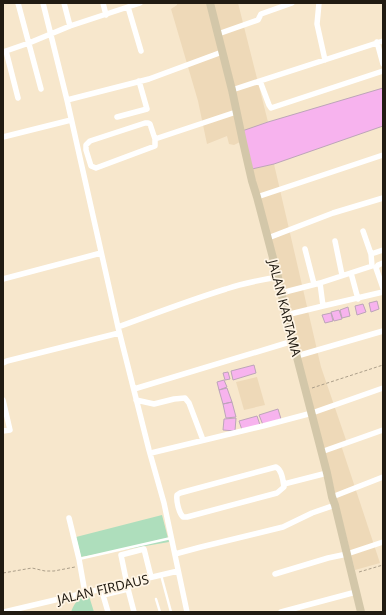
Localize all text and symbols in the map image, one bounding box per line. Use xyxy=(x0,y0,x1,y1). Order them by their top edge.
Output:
street label: JALAN KARTAMA xyxy=(264,256,306,359)
street label: JALAN FIRDAUS xyxy=(53,570,151,609)

